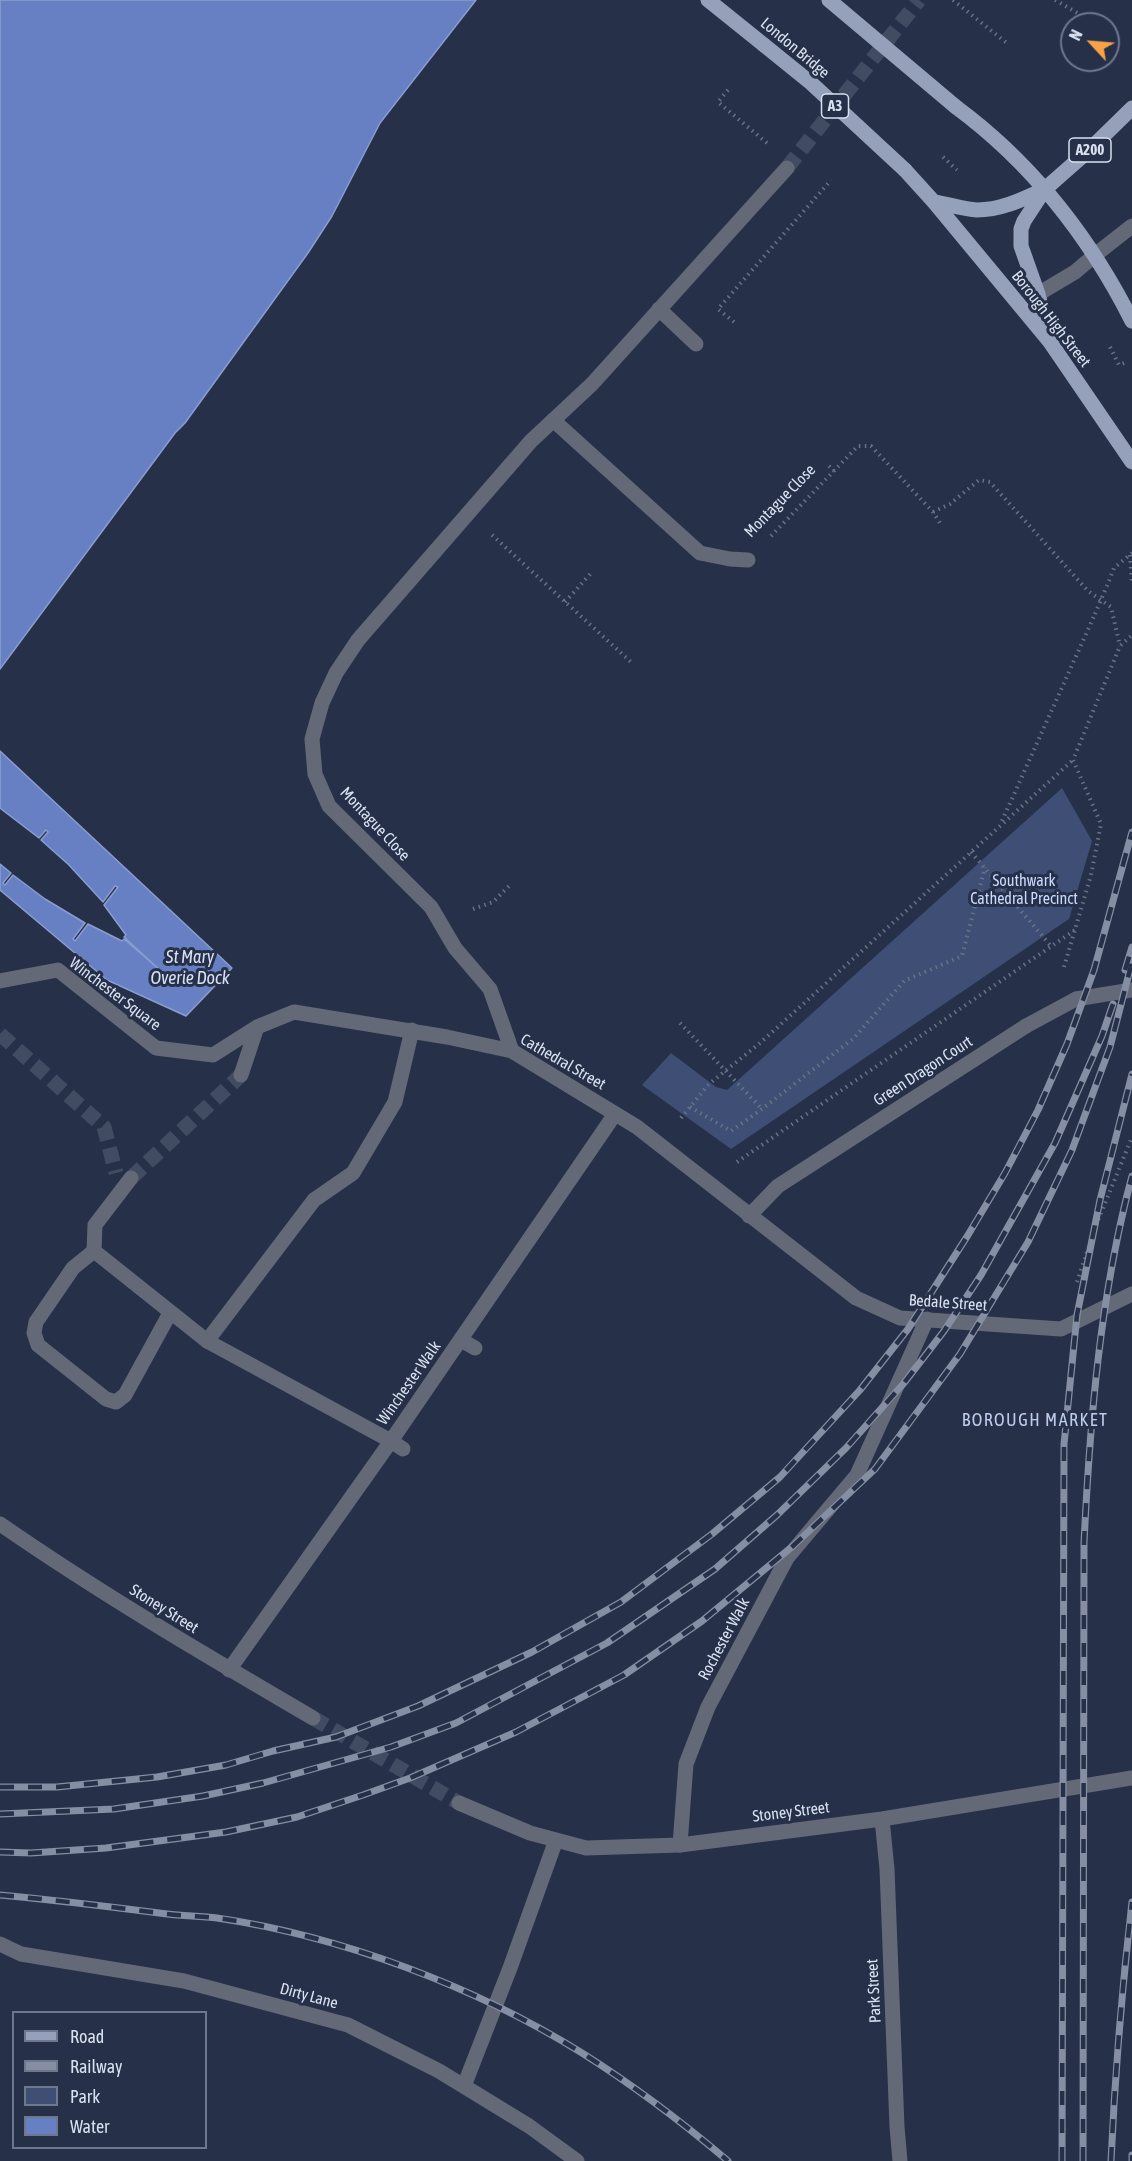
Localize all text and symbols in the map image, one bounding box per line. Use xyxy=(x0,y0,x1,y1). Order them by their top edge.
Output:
north arrow xyxy=(1060,12,1120,72)
street label: London Bridge xyxy=(757,14,833,82)
text: N xyxy=(1065,27,1086,43)
road number: A3 xyxy=(822,94,848,118)
road number: A200 xyxy=(1069,138,1111,162)
street label: Borough High Street xyxy=(1007,267,1095,371)
street label: Montague Close xyxy=(741,461,819,541)
street label: Montague Close xyxy=(336,783,414,865)
park label: Southwark Cathedral Precinct xyxy=(970,871,1078,909)
water label: St Mary Overie Dock xyxy=(150,946,230,988)
street label: Winchester Square xyxy=(65,953,165,1035)
street label: Cathedral Street xyxy=(517,1030,609,1094)
street label: Green Dragon Court xyxy=(870,1032,976,1110)
street label: Bedale Street xyxy=(908,1291,988,1315)
street label: Winchester Walk xyxy=(373,1337,445,1429)
district label: BOROUGH MARKET xyxy=(962,1409,1108,1431)
street label: Stoney Street xyxy=(126,1580,202,1638)
street label: Rochester Walk xyxy=(694,1595,754,1683)
street label: Stoney Street xyxy=(751,1798,831,1826)
street label: Park Street xyxy=(863,1959,885,2023)
street label: Dirty Lane xyxy=(278,1979,340,2013)
legend xyxy=(12,2011,207,2149)
text: Road xyxy=(70,2026,104,2047)
text: Railway xyxy=(70,2056,122,2077)
text: Park xyxy=(70,2086,100,2107)
text: Water xyxy=(70,2116,109,2137)

